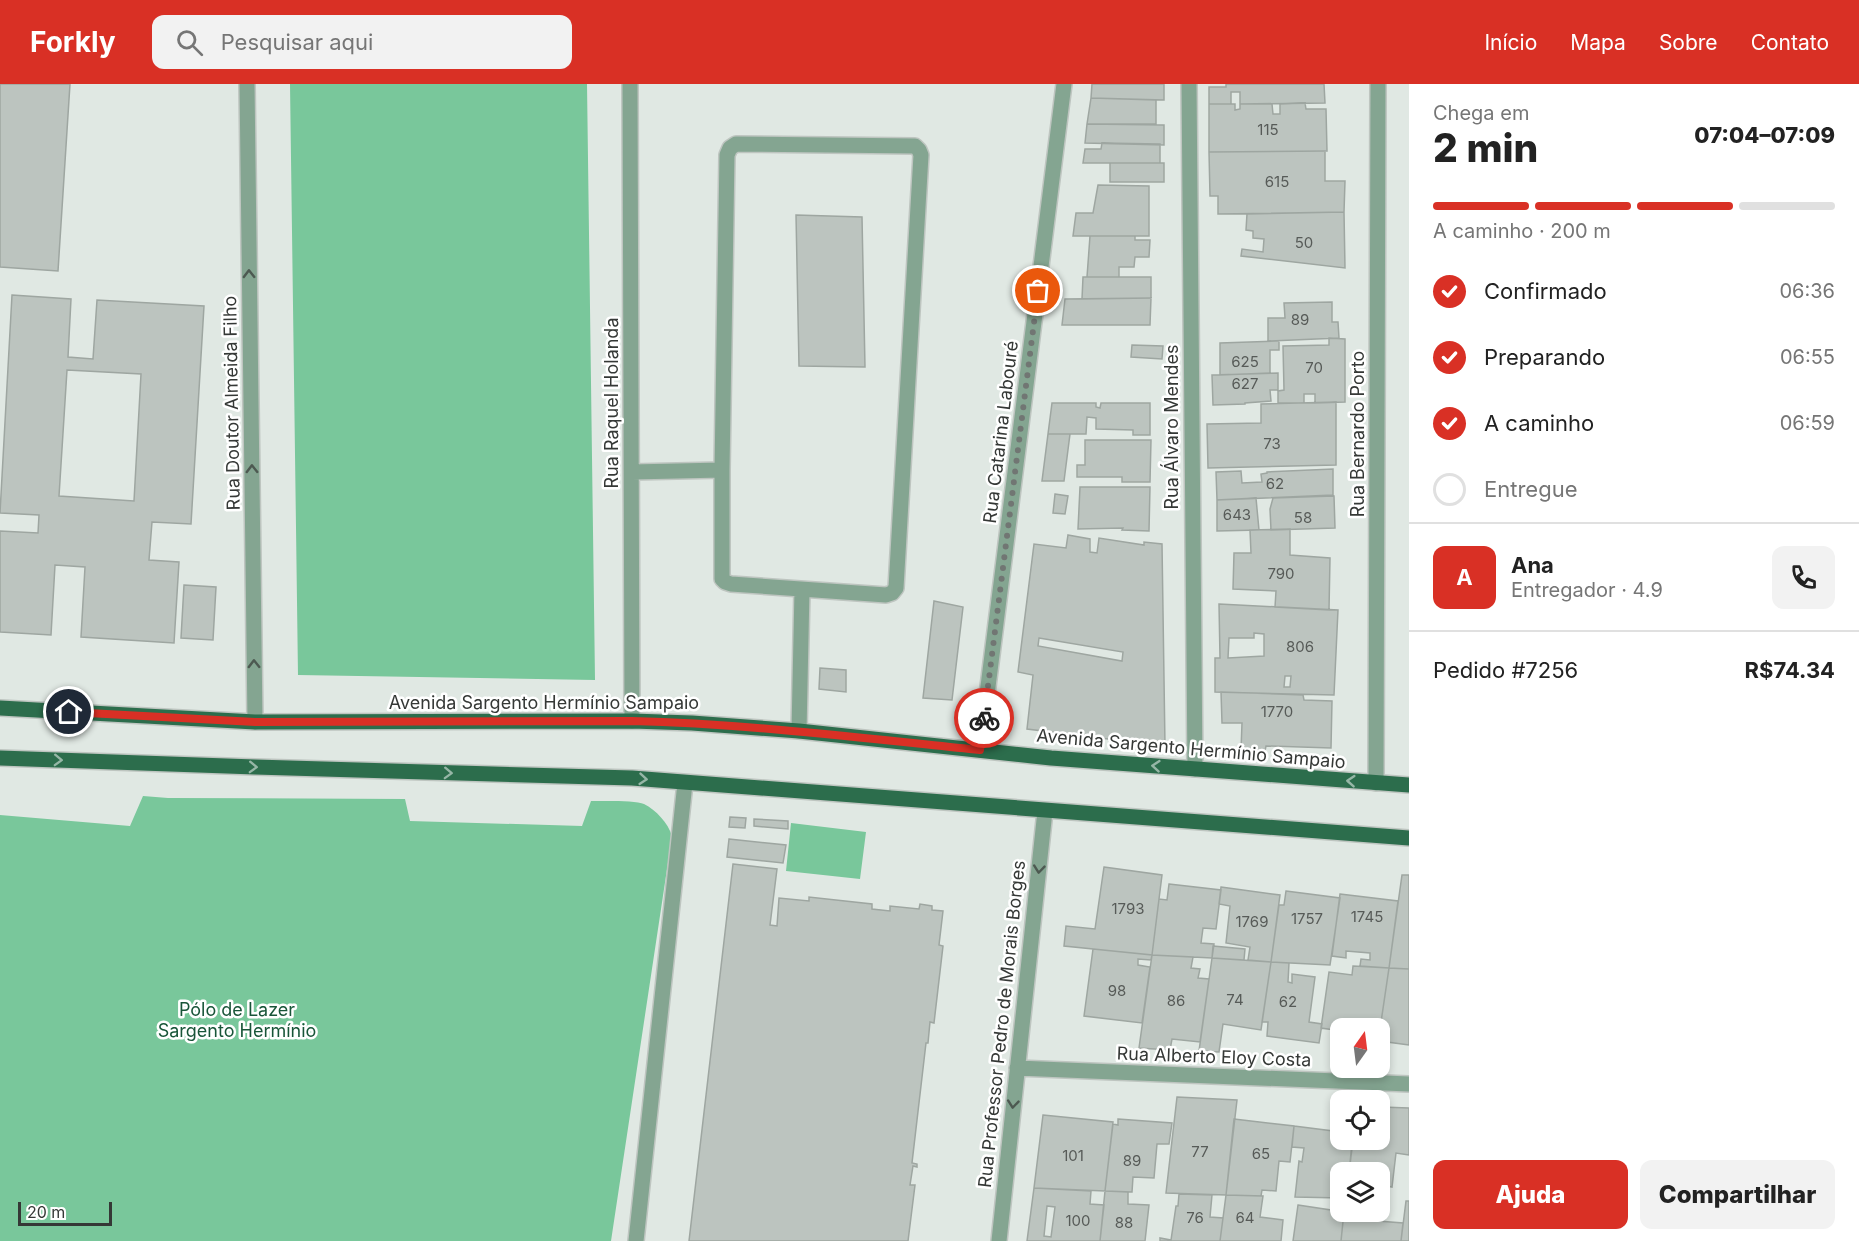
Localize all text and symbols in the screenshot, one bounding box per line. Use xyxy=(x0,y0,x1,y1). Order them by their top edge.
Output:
search box xyxy=(152,15,572,69)
text: Forkly xyxy=(30,25,116,59)
icon: search xyxy=(173,26,206,59)
text: Pesquisar aqui xyxy=(221,29,373,55)
text: Início xyxy=(1484,30,1537,55)
text: Mapa xyxy=(1570,30,1626,55)
text: Sobre xyxy=(1659,30,1718,55)
text: Contato xyxy=(1751,30,1829,55)
text: Chega em xyxy=(1433,101,1529,125)
house number: 115 xyxy=(1257,120,1279,139)
text: 07:04–07:09 xyxy=(1694,122,1835,148)
text: 2 min xyxy=(1433,124,1538,171)
house number: 615 xyxy=(1265,172,1289,191)
text: A caminho · 200 m xyxy=(1433,219,1611,243)
house number: 50 xyxy=(1295,233,1313,252)
pin xyxy=(1012,265,1063,316)
one-way arrow xyxy=(243,269,256,278)
icon: bag xyxy=(1021,274,1054,307)
icon: check xyxy=(1433,275,1466,308)
text: Confirmado xyxy=(1484,278,1607,304)
text: 06:36 xyxy=(1779,279,1835,303)
street label: Rua Doutor Almeida Filho xyxy=(219,296,244,510)
house number: 89 xyxy=(1291,310,1309,329)
street label: Rua Raquel Holanda xyxy=(601,318,622,488)
street label: Rua Catarina Labouré xyxy=(979,340,1022,524)
icon: check xyxy=(1433,341,1466,374)
street label: Rua Álvaro Mendes xyxy=(1160,344,1182,510)
text: Preparando xyxy=(1484,344,1605,370)
text: 06:55 xyxy=(1780,345,1835,369)
street label: Rua Bernardo Porto xyxy=(1347,351,1368,517)
house number: 625 xyxy=(1231,352,1259,371)
house number: 70 xyxy=(1305,358,1323,377)
house number: 627 xyxy=(1232,374,1258,393)
icon: check xyxy=(1433,407,1466,440)
text: A caminho xyxy=(1484,410,1594,436)
text: 06:59 xyxy=(1780,411,1835,435)
house number: 73 xyxy=(1263,434,1281,453)
one-way arrow xyxy=(246,464,258,473)
house number: 62 xyxy=(1266,474,1284,493)
text: Entregue xyxy=(1484,476,1578,502)
house number: 643 xyxy=(1223,505,1251,524)
house number: 58 xyxy=(1294,508,1312,527)
button: phone xyxy=(1772,546,1835,609)
text: Ana xyxy=(1511,552,1554,578)
house number: 790 xyxy=(1267,564,1295,583)
text: A xyxy=(1456,564,1473,590)
text: Entregador · 4.9 xyxy=(1511,578,1663,602)
house number: 806 xyxy=(1286,637,1314,656)
text: Pedido #7256 xyxy=(1433,657,1578,683)
text: R$74.34 xyxy=(1745,657,1835,683)
one-way arrow xyxy=(248,659,261,668)
pin xyxy=(43,686,94,737)
courier xyxy=(954,688,1014,748)
street label: Avenida Sargento Hermínio Sampaio xyxy=(389,692,699,713)
icon: home xyxy=(52,695,85,728)
icon: bike xyxy=(968,702,1001,735)
house number: 1770 xyxy=(1261,702,1293,721)
street label: Avenida Sargento Hermínio Sampaio xyxy=(1036,725,1347,772)
one-way arrow xyxy=(54,754,63,766)
one-way arrow xyxy=(1152,760,1161,773)
one-way arrow xyxy=(249,761,258,774)
one-way arrow xyxy=(444,767,453,779)
one-way arrow xyxy=(639,772,648,785)
one-way arrow xyxy=(1346,775,1355,788)
street label: Rua Professor Pedro de Morais Borges xyxy=(974,859,1029,1189)
one-way arrow xyxy=(1033,864,1046,873)
house number: 1793 xyxy=(1111,899,1145,918)
house number: 1745 xyxy=(1351,907,1383,926)
house number: 1757 xyxy=(1291,909,1323,928)
house number: 1769 xyxy=(1236,912,1268,931)
house number: 98 xyxy=(1108,981,1126,1000)
house number: 74 xyxy=(1226,990,1244,1009)
house number: 86 xyxy=(1167,991,1185,1010)
house number: 62 xyxy=(1279,992,1297,1011)
park label: Pólo de Lazer Sargento Hermínio xyxy=(158,999,316,1041)
north arrow xyxy=(1330,1018,1390,1078)
map controls xyxy=(1330,1018,1390,1222)
street label: Rua Alberto Eloy Costa xyxy=(1116,1043,1312,1070)
button: locate xyxy=(1330,1090,1390,1150)
one-way arrow xyxy=(1007,1100,1020,1109)
house number: 77 xyxy=(1191,1142,1209,1161)
house number: 65 xyxy=(1252,1144,1270,1163)
house number: 101 xyxy=(1062,1146,1084,1165)
house number: 89 xyxy=(1123,1151,1141,1170)
button: Ajuda xyxy=(1433,1160,1628,1229)
button: Compartilhar xyxy=(1640,1160,1835,1229)
button: layers xyxy=(1330,1162,1390,1222)
scale bar xyxy=(18,1199,112,1226)
text: 20 m xyxy=(27,1202,65,1222)
house number: 76 xyxy=(1186,1208,1204,1227)
house number: 64 xyxy=(1236,1208,1255,1227)
house number: 100 xyxy=(1065,1211,1091,1230)
house number: 88 xyxy=(1115,1213,1133,1232)

